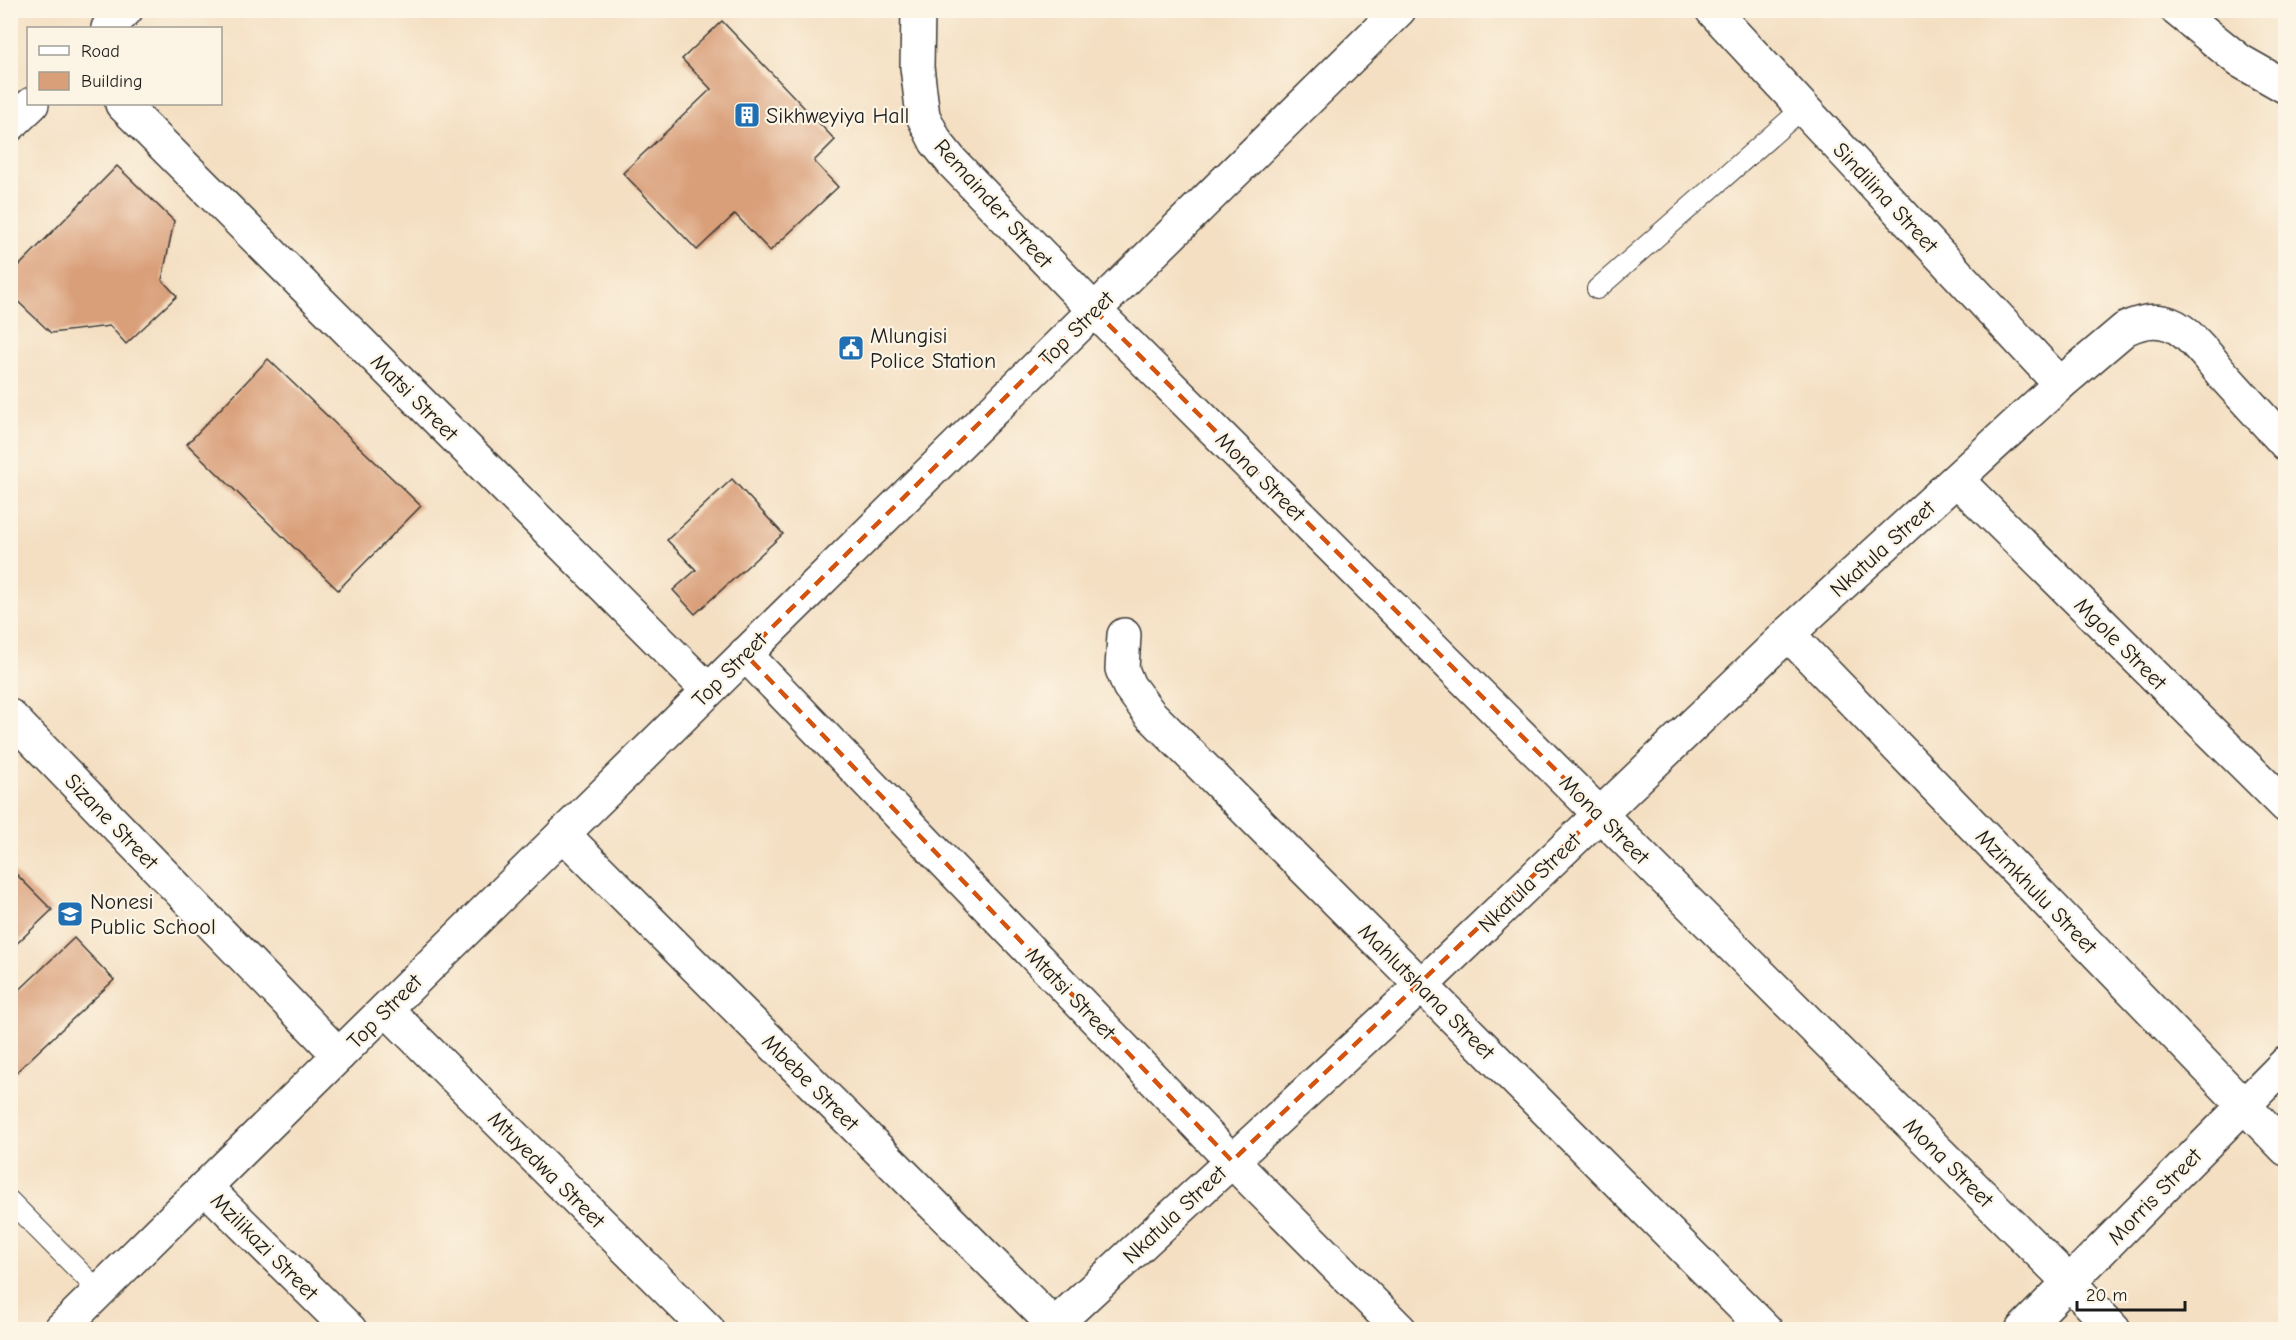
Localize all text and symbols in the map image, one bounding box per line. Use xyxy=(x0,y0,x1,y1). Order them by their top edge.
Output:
legend xyxy=(27,27,222,105)
text: Road xyxy=(81,41,120,62)
text: Building xyxy=(81,71,143,92)
building icon: Sikhweyiya Hall xyxy=(732,100,762,130)
place label: Sikhweyiya Hall xyxy=(766,103,909,129)
street label: Remainder Street xyxy=(929,134,1058,274)
street label: Sindilina Street xyxy=(1827,137,1944,259)
street label: Top Street xyxy=(1034,285,1120,372)
place label: Mlungisi Police Station xyxy=(870,323,996,374)
public building icon: Mlungisi Police Station xyxy=(836,333,866,363)
street label: Matsi Street xyxy=(365,349,464,447)
street label: Mona Street xyxy=(1210,426,1311,527)
street label: Nkatula Street xyxy=(1825,494,1941,603)
street label: Mgole Street xyxy=(2069,592,2172,696)
street label: Top Street xyxy=(687,626,773,713)
street label: Sizane Street xyxy=(59,768,164,876)
street label: Mona Street xyxy=(1554,769,1655,870)
street label: Mzimkhulu Street xyxy=(1970,824,2103,960)
street label: Nkatula Street xyxy=(1473,827,1587,938)
place label: Nonesi Public School xyxy=(90,889,216,940)
school or university icon: Nonesi Public School xyxy=(55,899,85,929)
street label: Mahlutshana Street xyxy=(1353,918,1500,1066)
street label: Mtatsi Street xyxy=(1020,942,1121,1046)
street label: Top Street xyxy=(342,968,428,1055)
street label: Mbebe Street xyxy=(756,1029,865,1137)
street label: Mtuyedwa Street xyxy=(482,1106,611,1234)
street label: Mona Street xyxy=(1898,1112,1999,1213)
street label: Morris Street xyxy=(2102,1143,2208,1250)
street label: Nkatula Street xyxy=(1117,1160,1232,1269)
street label: Mzilikazi Street xyxy=(205,1188,324,1306)
scale bar xyxy=(2077,1274,2185,1312)
text: 20 m xyxy=(2086,1285,2127,1306)

